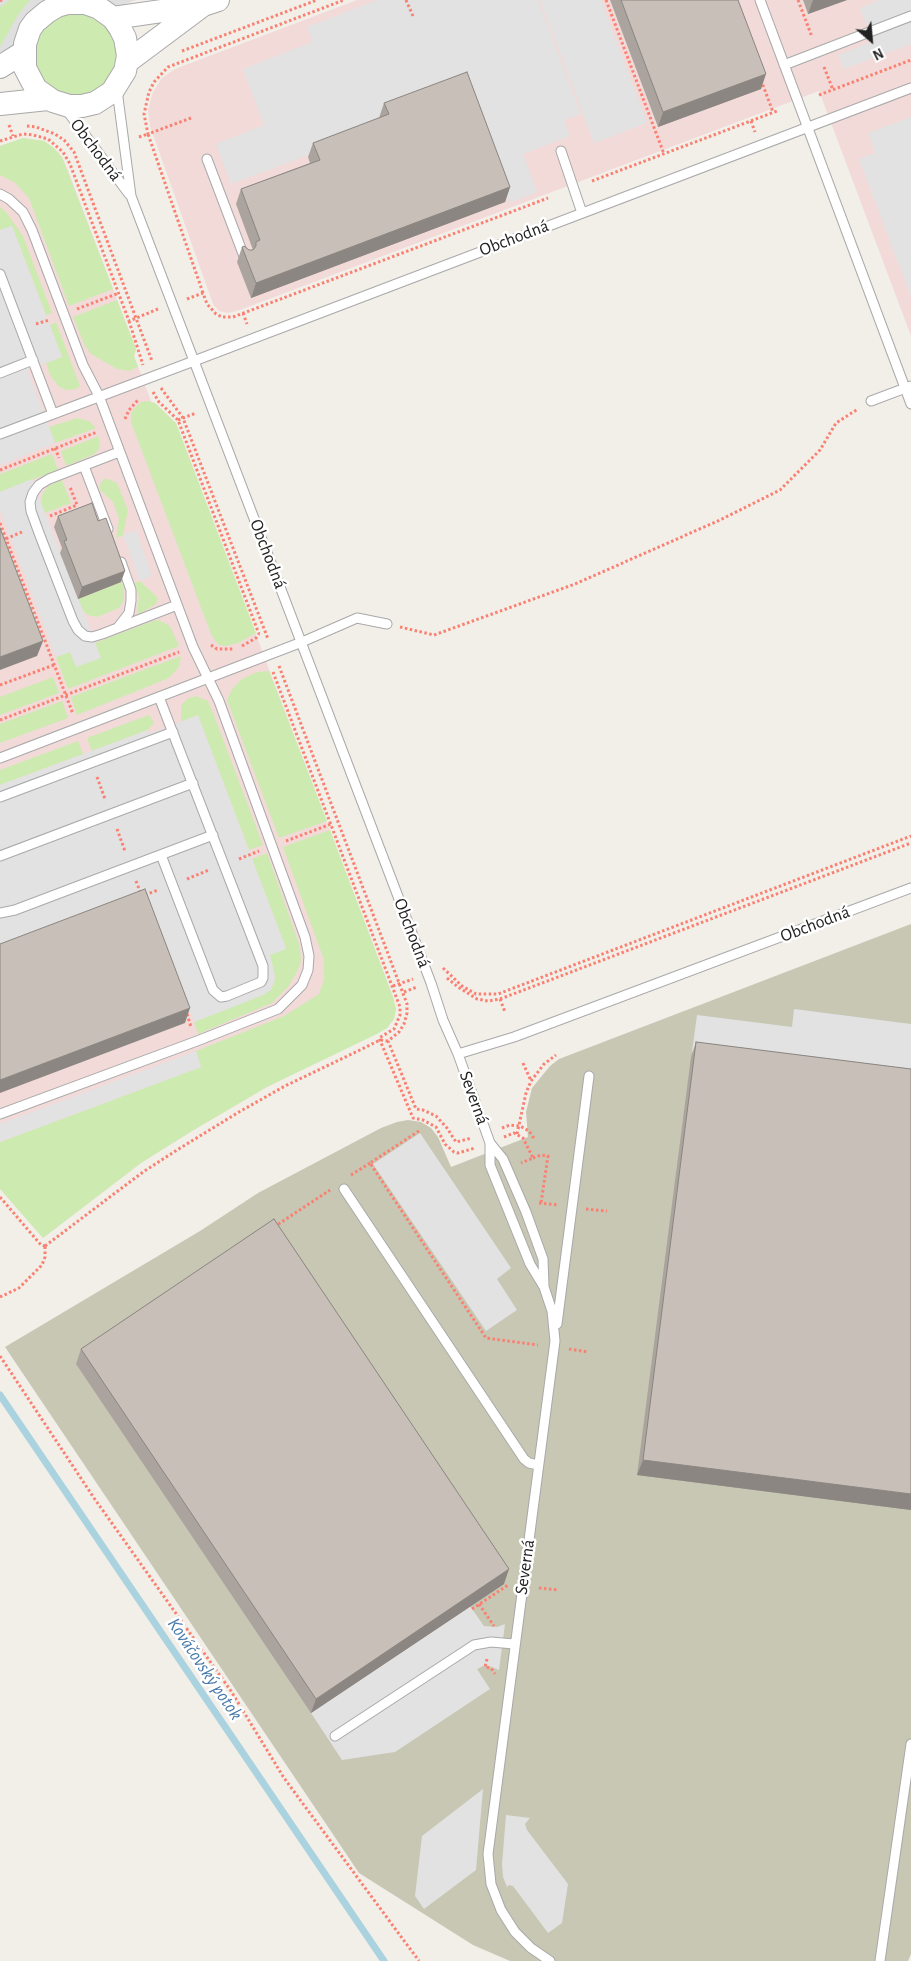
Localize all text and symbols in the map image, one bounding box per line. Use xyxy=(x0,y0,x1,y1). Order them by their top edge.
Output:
north arrow xyxy=(846,15,896,65)
text: N xyxy=(870,45,885,62)
street label: Obchodná xyxy=(65,114,127,186)
street label: Obchodná xyxy=(476,215,552,261)
street label: Obchodná xyxy=(245,516,291,592)
street label: Obchodná xyxy=(389,895,435,971)
street label: Obchodná xyxy=(777,901,853,947)
street label: Severná xyxy=(454,1068,494,1128)
street label: Severná xyxy=(510,1538,540,1596)
water label: Kováčovský potok xyxy=(162,1613,248,1725)

